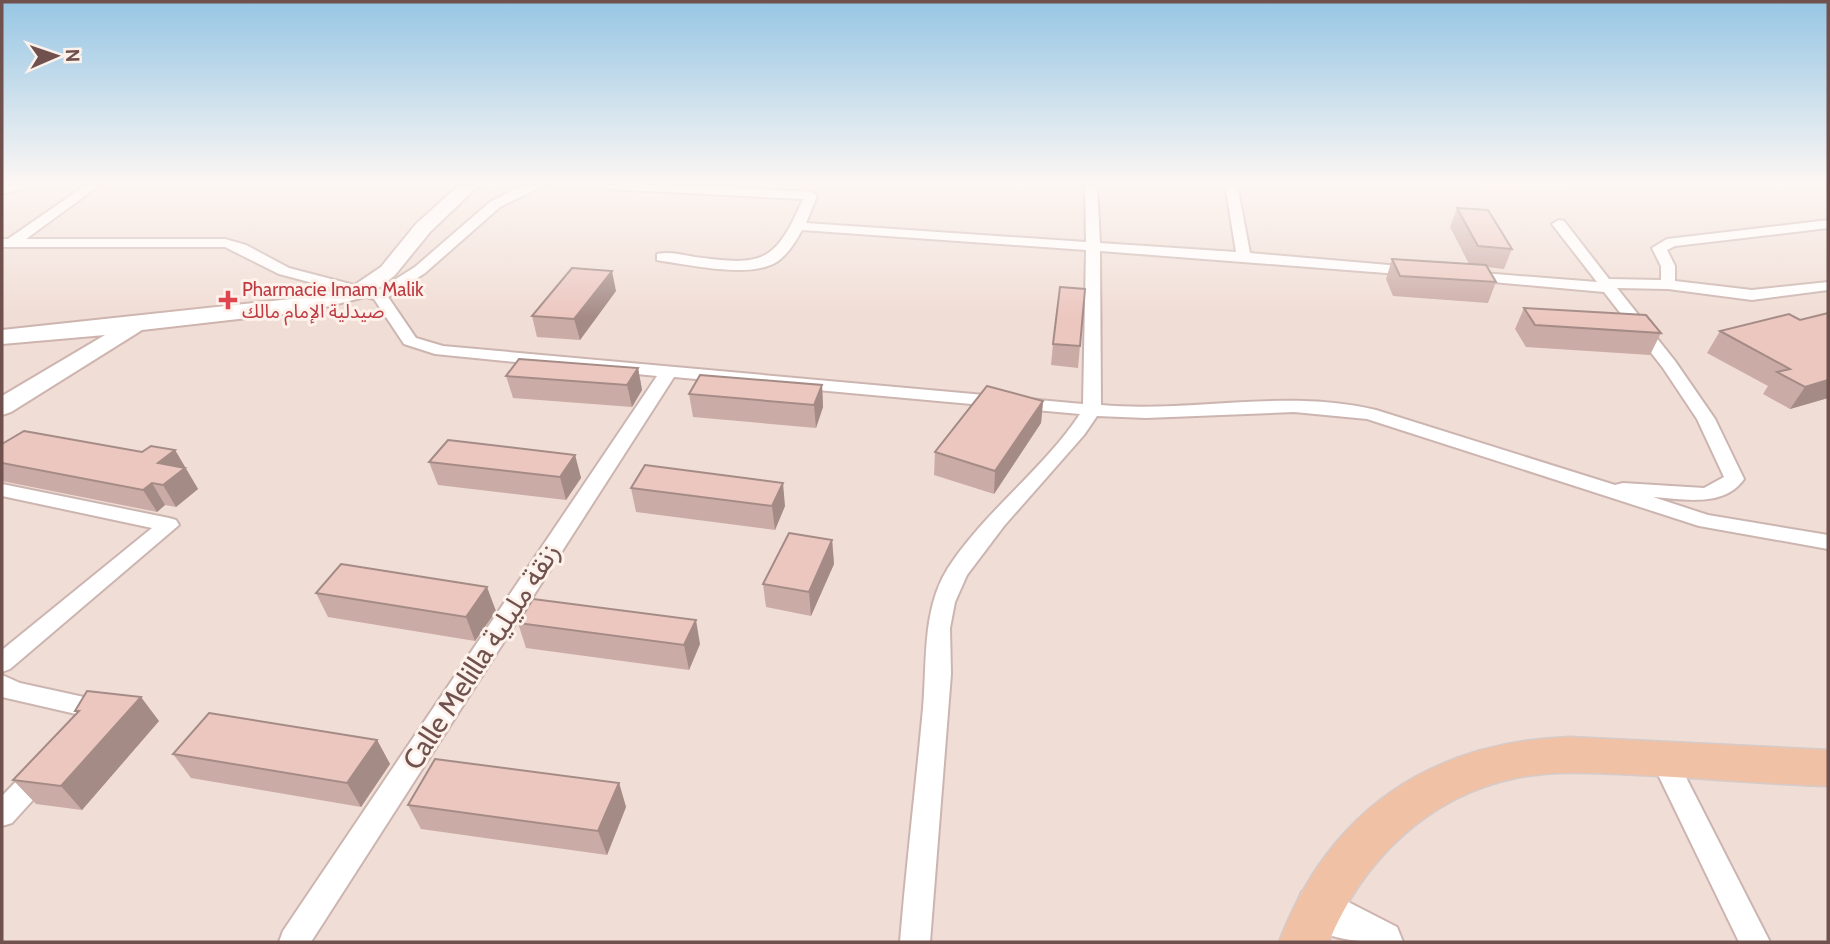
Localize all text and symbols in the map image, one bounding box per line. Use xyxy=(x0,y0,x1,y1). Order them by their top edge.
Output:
north arrow xyxy=(21,21,91,91)
text: N xyxy=(61,48,84,63)
place label: Pharmacie Imam Malik صيدلية الإمام مالك xyxy=(242,278,424,326)
marker: Pharmacie Imam Malik صيدلية الإمام مالك xyxy=(220,292,236,308)
street label: Calle Melilla زنقة مليلية xyxy=(395,536,567,776)

